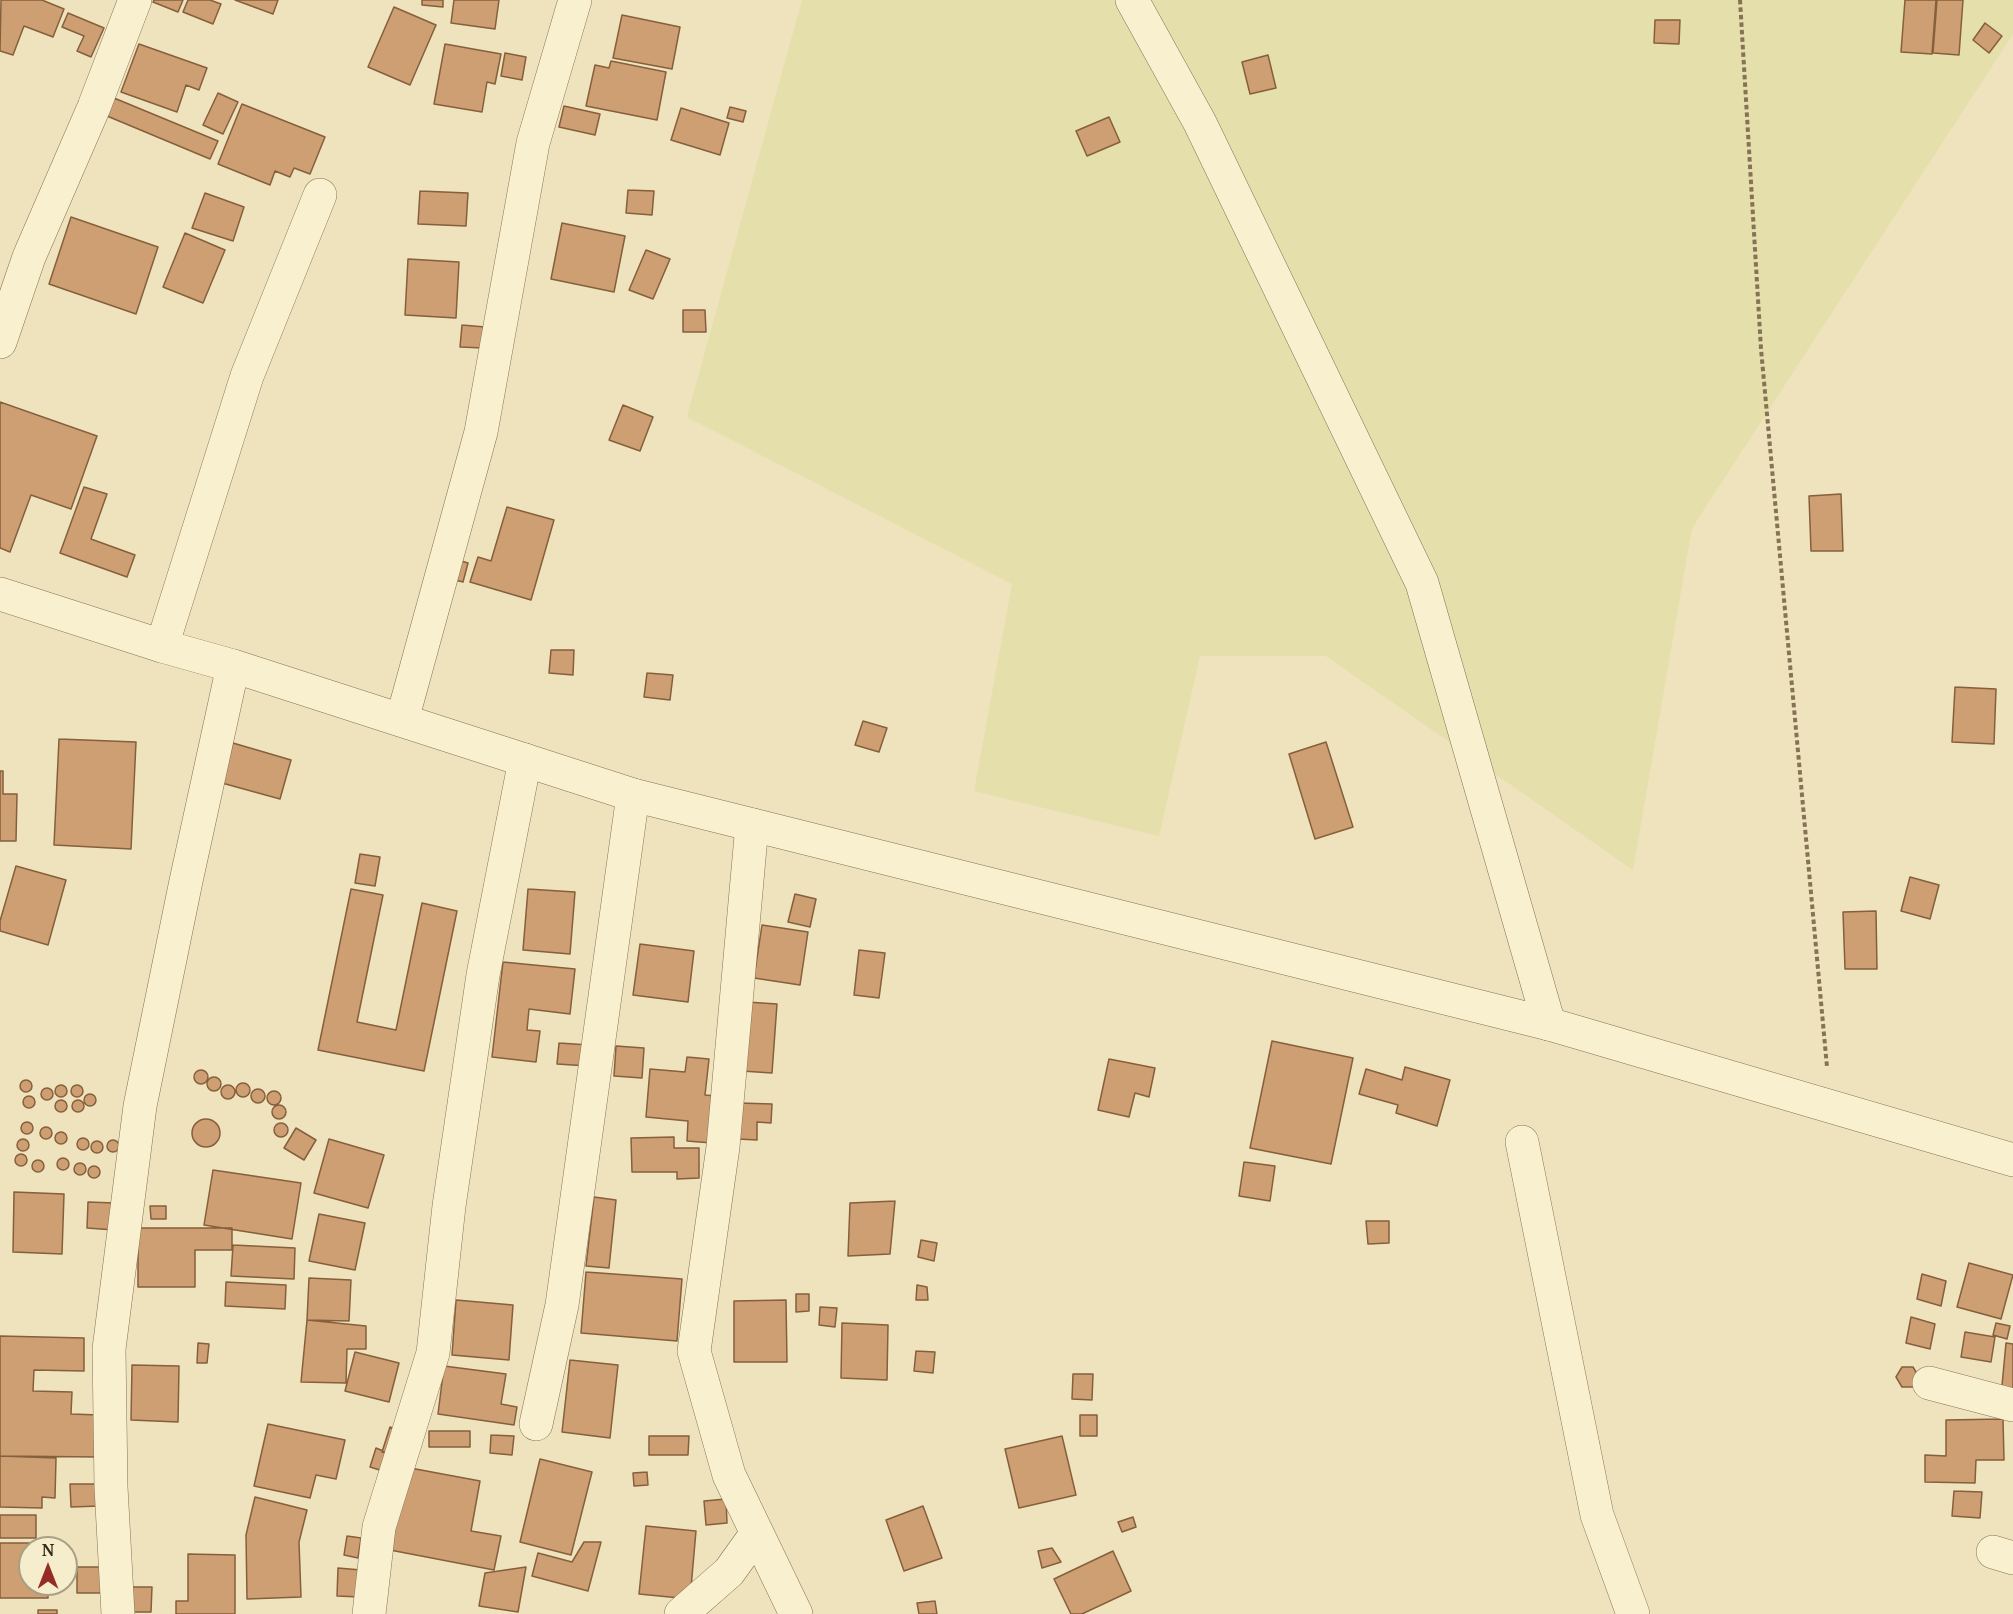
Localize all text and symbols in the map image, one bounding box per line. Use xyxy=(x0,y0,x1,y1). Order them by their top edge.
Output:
north arrow xyxy=(18,1536,78,1596)
text: N xyxy=(42,1539,54,1561)

